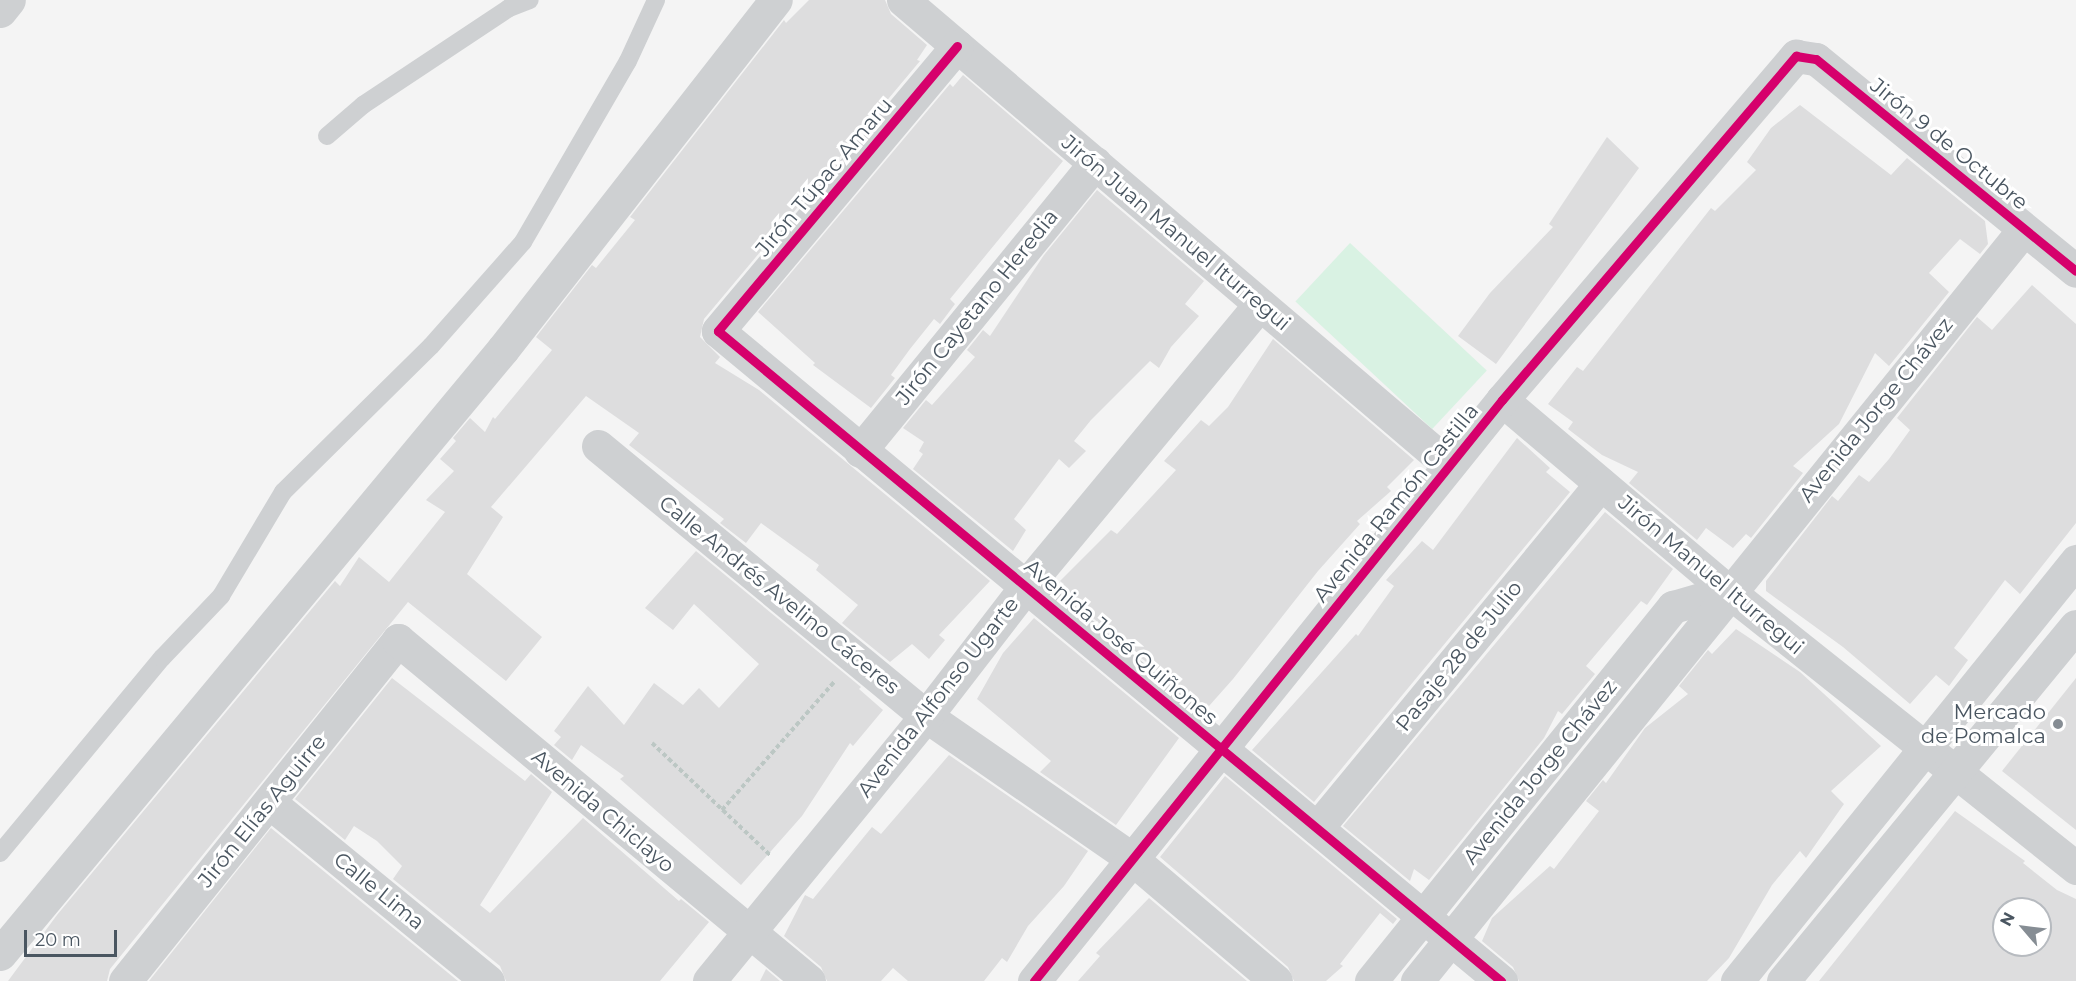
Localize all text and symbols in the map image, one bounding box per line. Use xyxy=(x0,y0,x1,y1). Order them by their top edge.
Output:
street label: Jirón 9 de Octubre xyxy=(1865,73,2033,215)
street label: Jirón Túpac Amaru xyxy=(750,93,898,261)
street label: Jirón Juan Manuel Iturregui xyxy=(1057,130,1295,336)
street label: Jirón Cayetano Heredia xyxy=(890,204,1064,410)
street label: Avenida Jorge Chávez xyxy=(1794,313,1958,507)
street label: Avenida Ramón Castilla xyxy=(1308,399,1484,607)
street label: Calle Andrés Avelino Cáceres xyxy=(654,490,904,700)
street label: Jirón Manuel Iturregui xyxy=(1613,490,1809,660)
street label: Avenida José Quiñones xyxy=(1019,554,1223,730)
street label: Pasaje 28 de Julio xyxy=(1391,576,1527,736)
street label: Avenida Alfonso Ugarte xyxy=(852,592,1024,802)
street label: Avenida Jorge Chávez xyxy=(1458,675,1622,869)
place label: Mercado de Pomalca xyxy=(1921,699,2046,749)
marker: Mercado de Pomalca xyxy=(2051,717,2065,731)
street label: Jirón Elías Aguirre xyxy=(193,730,331,892)
street label: Avenida Chiclayo xyxy=(527,744,679,878)
street label: Calle Lima xyxy=(329,847,429,935)
north arrow xyxy=(1992,897,2052,957)
text: N xyxy=(1996,909,2019,929)
scale bar xyxy=(27,918,120,956)
text: 20 m xyxy=(35,929,81,951)

